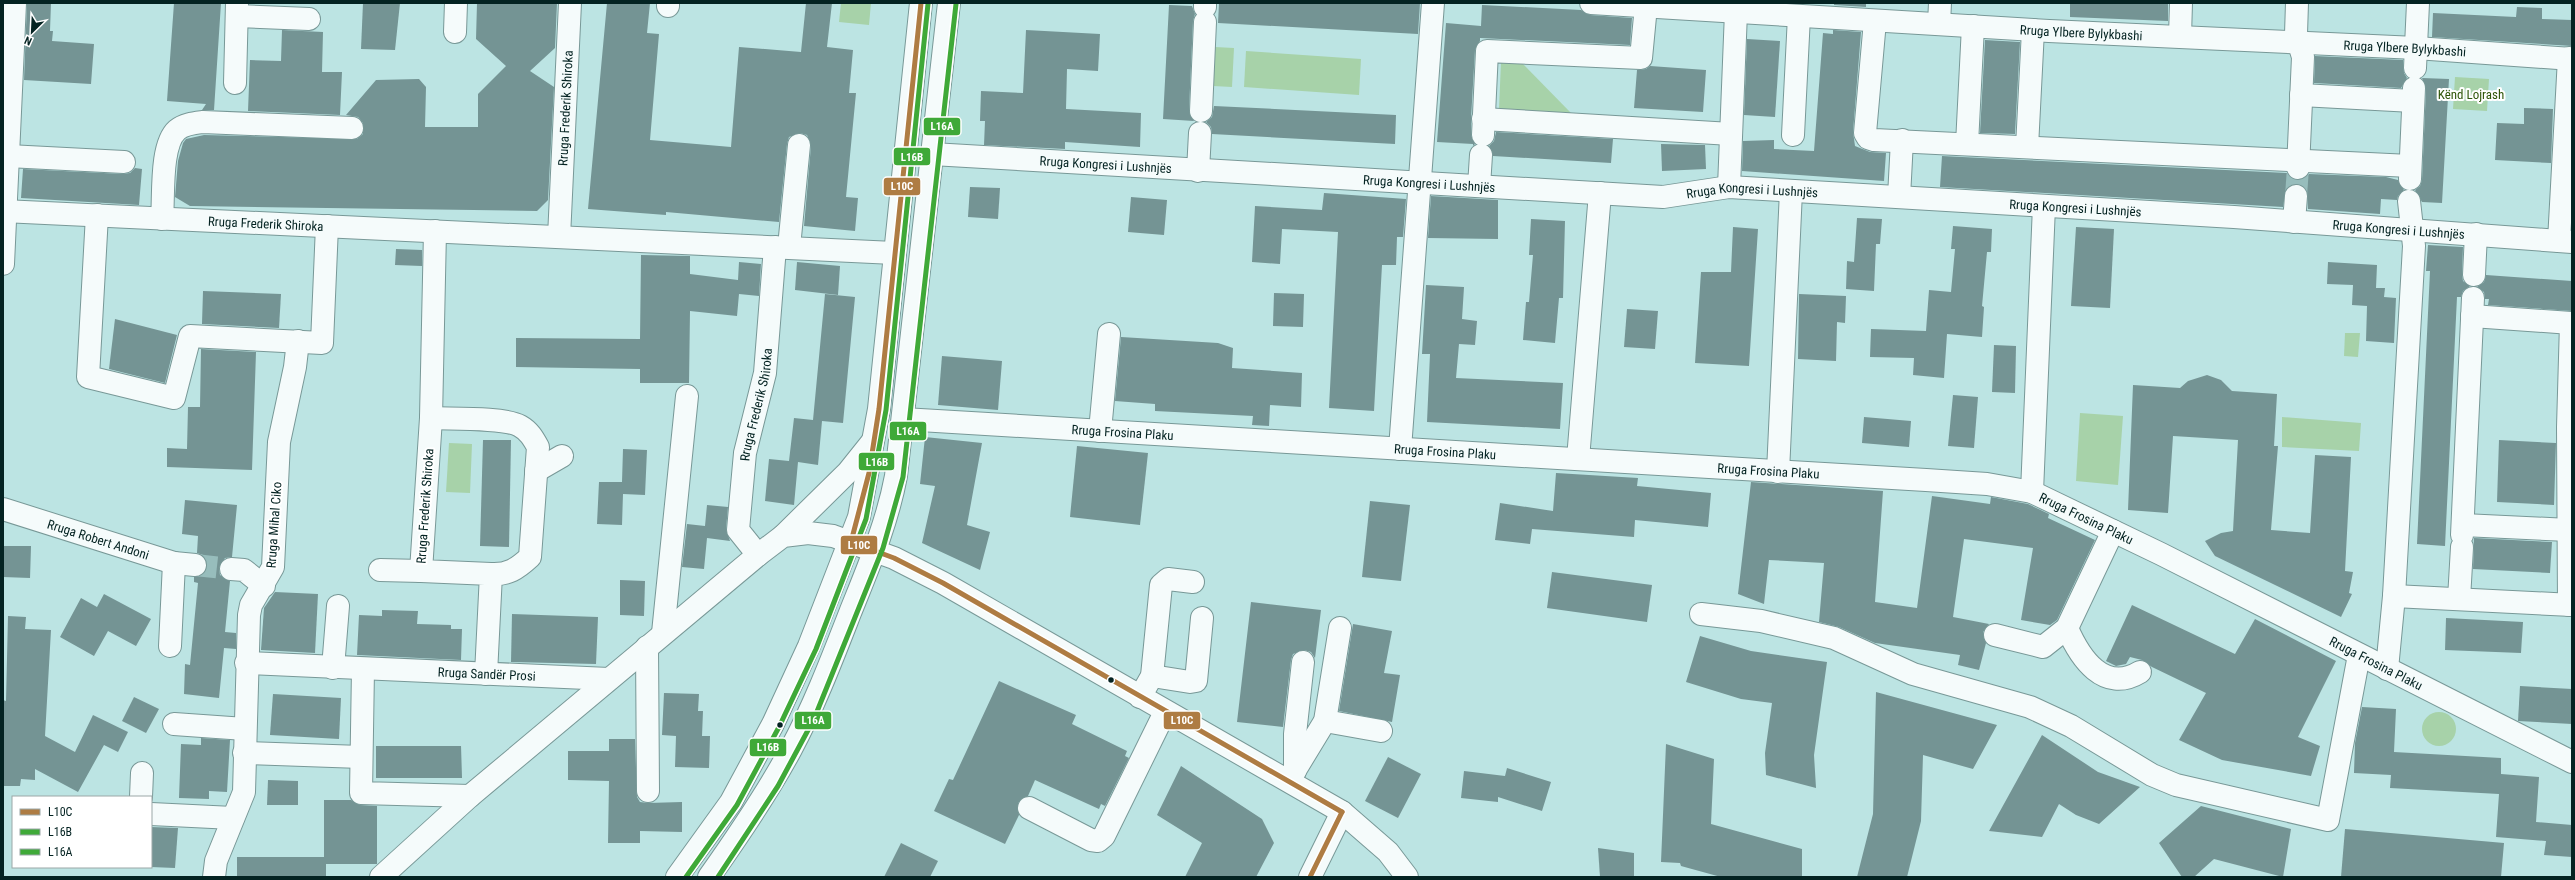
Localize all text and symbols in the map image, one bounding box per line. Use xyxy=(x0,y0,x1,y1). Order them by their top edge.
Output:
north arrow xyxy=(12,12,52,52)
street label: Rruga Ylbere Bylykbashi xyxy=(2019,22,2143,43)
text: N xyxy=(22,33,34,48)
street label: Rruga Ylbere Bylykbashi xyxy=(2343,37,2467,59)
street label: Rruga Frederik Shiroka xyxy=(555,50,575,166)
park label: Kënd Lojrash xyxy=(2438,87,2504,102)
line badge: L16A xyxy=(923,117,961,136)
text: L16A xyxy=(931,120,954,133)
line badge: L16B xyxy=(893,147,931,166)
text: L16B xyxy=(901,151,923,164)
street label: Rruga Kongresi i Lushnjës xyxy=(1039,153,1172,176)
street label: Rruga Kongresi i Lushnjës xyxy=(1363,172,1496,195)
line badge: L10C xyxy=(883,177,921,196)
street label: Rruga Kongresi i Lushnjës xyxy=(1685,179,1819,201)
text: L10C xyxy=(891,180,913,193)
street label: Rruga Kongresi i Lushnjës xyxy=(2009,196,2142,219)
street label: Rruga Frederik Shiroka xyxy=(208,213,324,234)
street label: Rruga Kongresi i Lushnjës xyxy=(2332,217,2465,242)
street label: Rruga Frederik Shiroka xyxy=(737,347,774,462)
line badge: L16A xyxy=(889,421,927,441)
street label: Rruga Frosina Plaku xyxy=(1071,422,1174,443)
text: L16A xyxy=(897,425,920,438)
street label: Rruga Frosina Plaku xyxy=(1394,441,1497,462)
street label: Rruga Frederik Shiroka xyxy=(413,448,437,564)
line badge: L16B xyxy=(858,452,895,471)
text: L16B xyxy=(866,456,888,469)
street label: Rruga Frosina Plaku xyxy=(1717,460,1820,481)
street label: Rruga Mihal Ciko xyxy=(263,481,285,569)
street label: Rruga Frosina Plaku xyxy=(2037,489,2136,547)
street label: Rruga Robert Andoni xyxy=(46,516,151,562)
line badge: L10C xyxy=(840,535,878,555)
text: L10C xyxy=(848,539,870,552)
street label: Rruga Frosina Plaku xyxy=(2327,633,2425,693)
street label: Rruga Sandër Prosi xyxy=(437,664,536,683)
unlabelled marker xyxy=(1106,675,1116,685)
line badge: L16A xyxy=(794,711,832,730)
line badge: L10C xyxy=(1163,711,1201,730)
text: L16A xyxy=(802,714,825,727)
text: L10C xyxy=(1171,714,1193,727)
unlabelled marker xyxy=(775,720,785,730)
line badge: L16B xyxy=(749,738,787,757)
text: L16B xyxy=(757,741,779,754)
legend xyxy=(12,796,152,868)
text: L10C xyxy=(48,805,73,819)
text: L16B xyxy=(48,825,72,839)
text: L16A xyxy=(48,845,73,859)

